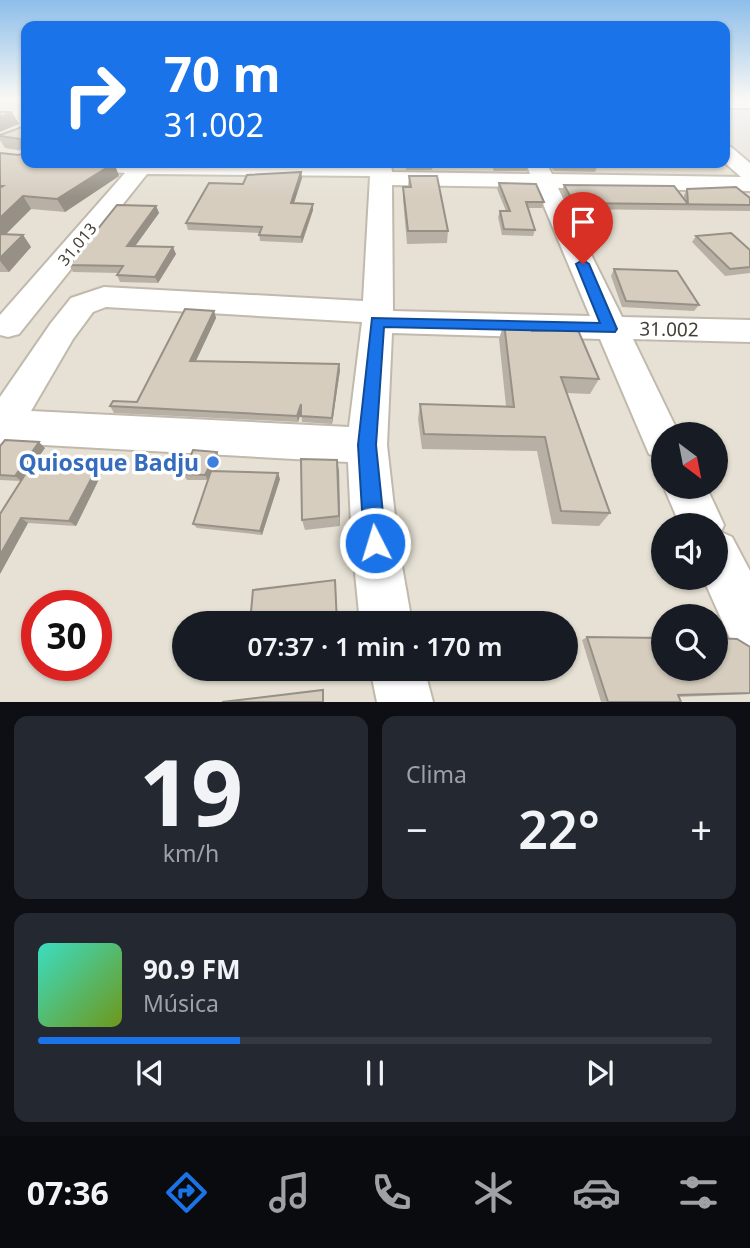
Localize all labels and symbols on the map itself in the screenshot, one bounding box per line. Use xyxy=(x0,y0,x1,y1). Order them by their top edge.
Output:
pin xyxy=(553,192,613,264)
street label: 31.013 xyxy=(52,218,102,270)
street label: 31.002 xyxy=(639,315,699,343)
north arrow xyxy=(651,422,728,499)
place label: Quiosque Badju xyxy=(18,446,199,478)
marker: Quiosque Badju xyxy=(205,454,221,470)
position arrow xyxy=(338,506,412,580)
speed limit sign: 30 xyxy=(21,590,112,681)

